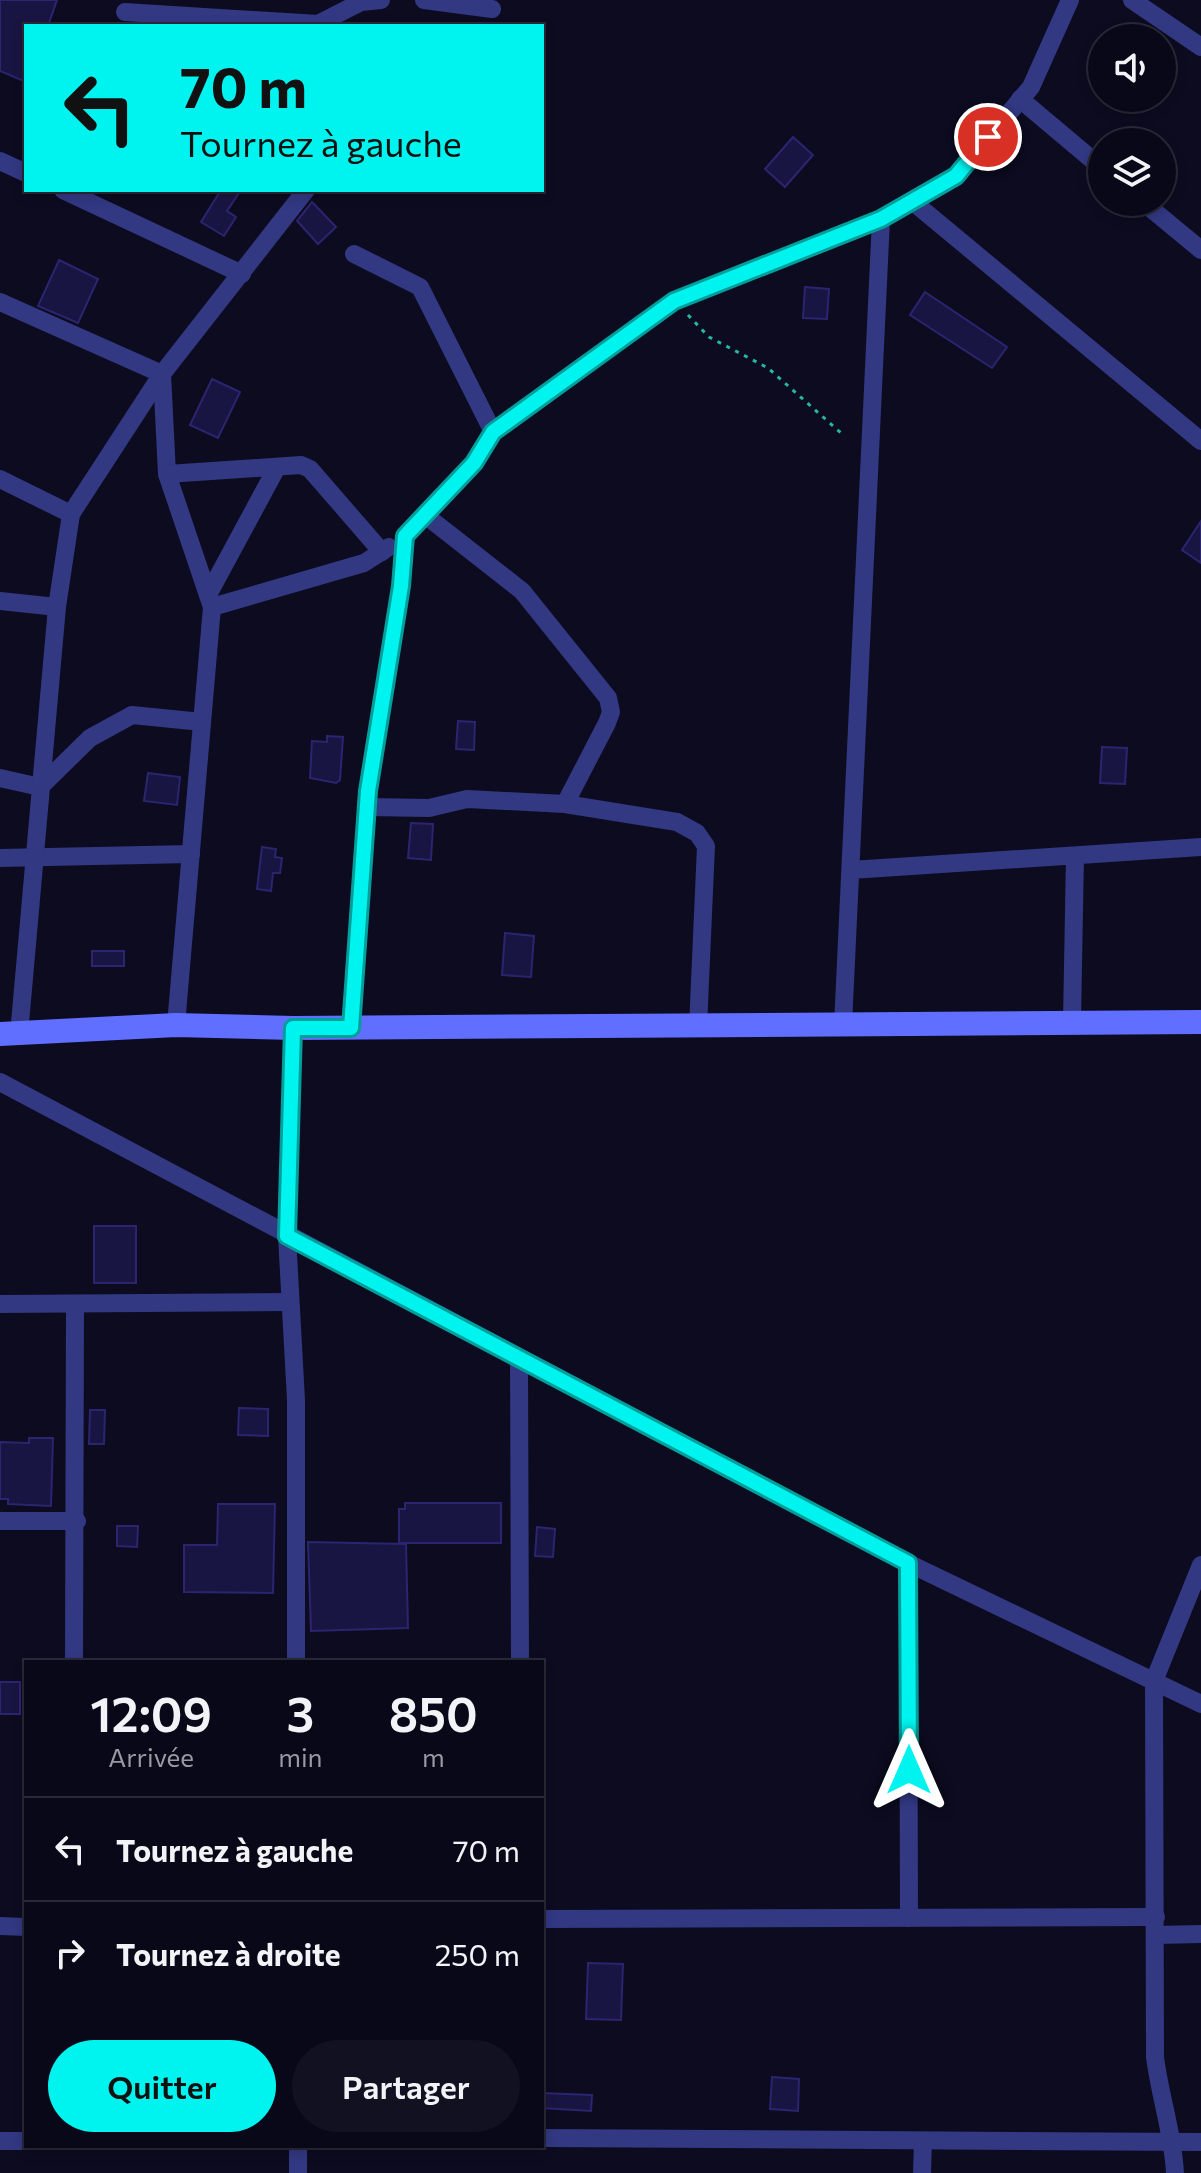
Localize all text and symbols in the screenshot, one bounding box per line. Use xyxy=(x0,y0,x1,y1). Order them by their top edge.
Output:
map controls xyxy=(1088,24,1176,216)
button: sound xyxy=(1088,24,1176,112)
text: 70 m xyxy=(180,51,307,120)
icon: left xyxy=(48,56,152,160)
pin xyxy=(954,103,1022,171)
icon: arrive xyxy=(966,115,1010,159)
text: Tournez à gauche xyxy=(180,120,462,164)
button: layers xyxy=(1088,128,1176,216)
text: 12:09 xyxy=(90,1683,212,1742)
text: 3 xyxy=(286,1683,314,1742)
text: 850 xyxy=(389,1683,478,1742)
position arrow xyxy=(867,1728,951,1812)
text: Arrivée xyxy=(108,1741,194,1772)
text: min xyxy=(278,1741,323,1772)
text: m xyxy=(422,1741,445,1772)
icon: left xyxy=(48,1827,92,1871)
text: Tournez à gauche xyxy=(116,1831,353,1868)
text: 70 m xyxy=(453,1831,520,1868)
icon: right xyxy=(48,1931,92,1975)
text: Tournez à droite xyxy=(116,1935,340,1972)
text: 250 m xyxy=(435,1935,520,1972)
button: Quitter xyxy=(48,2040,276,2132)
button: Partager xyxy=(292,2040,520,2132)

